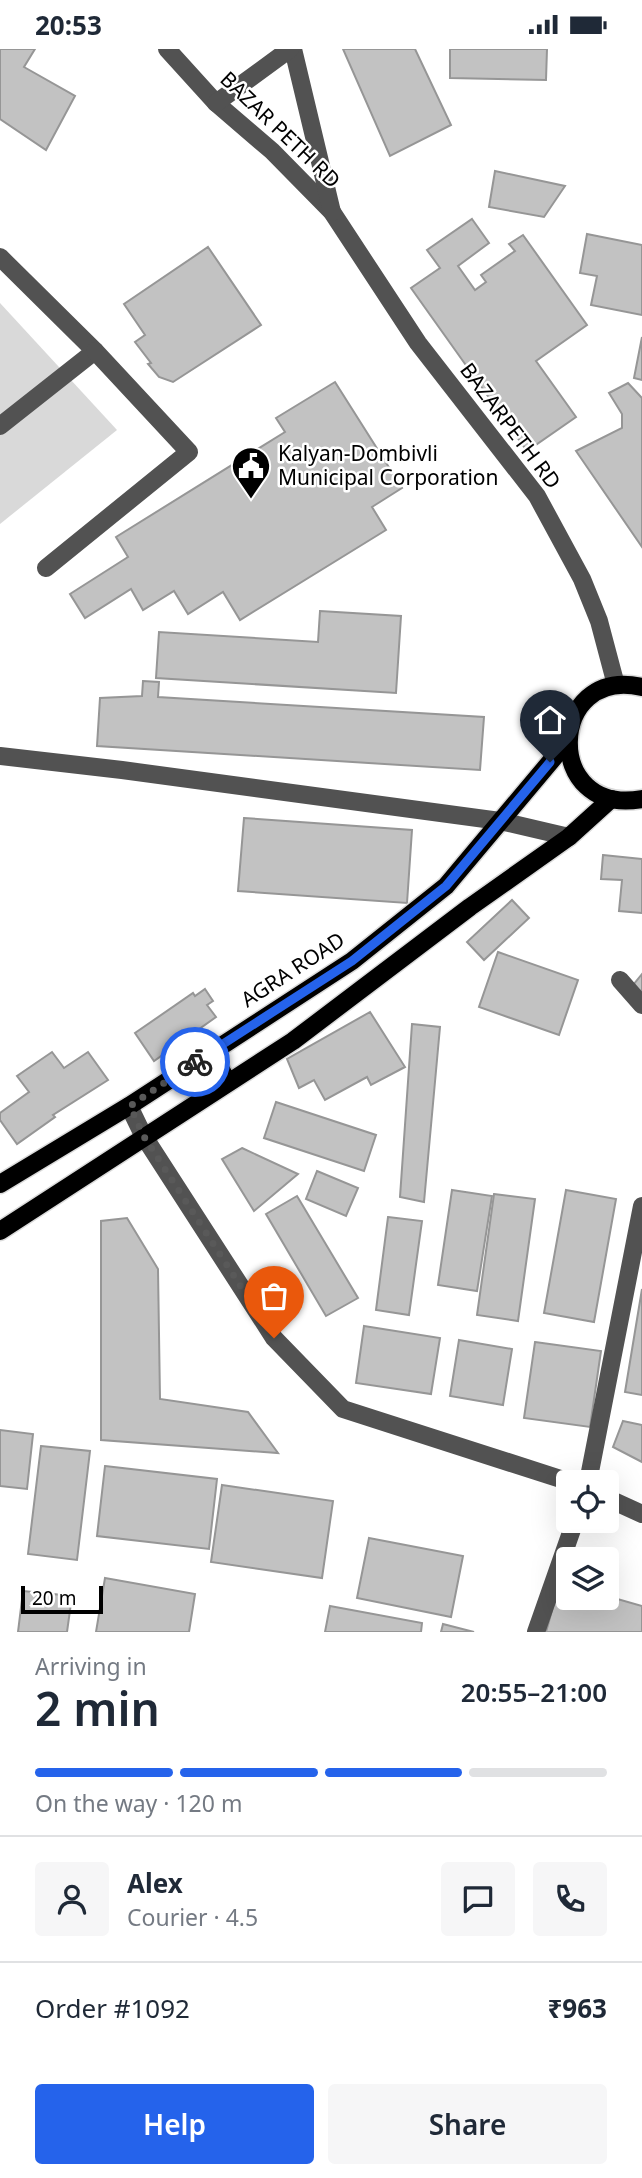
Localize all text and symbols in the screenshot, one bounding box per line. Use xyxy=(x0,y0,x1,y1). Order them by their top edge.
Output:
text: 20:53 xyxy=(35,7,102,43)
street label: BAZAR PETH RD xyxy=(215,65,347,194)
street label: BAZARPETH RD xyxy=(454,357,567,494)
place label: Kalyan-Dombivli Municipal Corporation xyxy=(278,439,498,491)
public building icon: Kalyan-Dombivli Municipal Corporation xyxy=(230,445,272,500)
pin xyxy=(520,690,580,762)
icon: home xyxy=(531,701,569,739)
street label: AGRA ROAD xyxy=(235,925,350,1013)
courier xyxy=(160,1027,230,1097)
icon: bike xyxy=(176,1043,214,1081)
pin xyxy=(244,1266,304,1338)
icon: bag xyxy=(255,1277,293,1315)
map controls xyxy=(556,1470,619,1610)
button: locate xyxy=(556,1470,619,1533)
button: layers xyxy=(556,1547,619,1610)
scale bar xyxy=(21,1583,103,1615)
text: 20 m xyxy=(32,1585,76,1611)
text: Arriving in xyxy=(35,1650,147,1682)
text: 20:55–21:00 xyxy=(461,1674,607,1710)
text: 2 min xyxy=(35,1677,160,1739)
text: On the way · 120 m xyxy=(35,1787,242,1819)
button: person xyxy=(35,1862,109,1936)
button: chat xyxy=(441,1862,515,1936)
button: phone xyxy=(533,1862,607,1936)
text: Alex xyxy=(127,1865,183,1901)
text: Courier · 4.5 xyxy=(127,1901,258,1933)
text: Order #1092 xyxy=(35,1990,190,2026)
text: ₹963 xyxy=(548,1990,607,2026)
button: Help xyxy=(35,2084,314,2164)
button: Share xyxy=(328,2084,607,2164)

